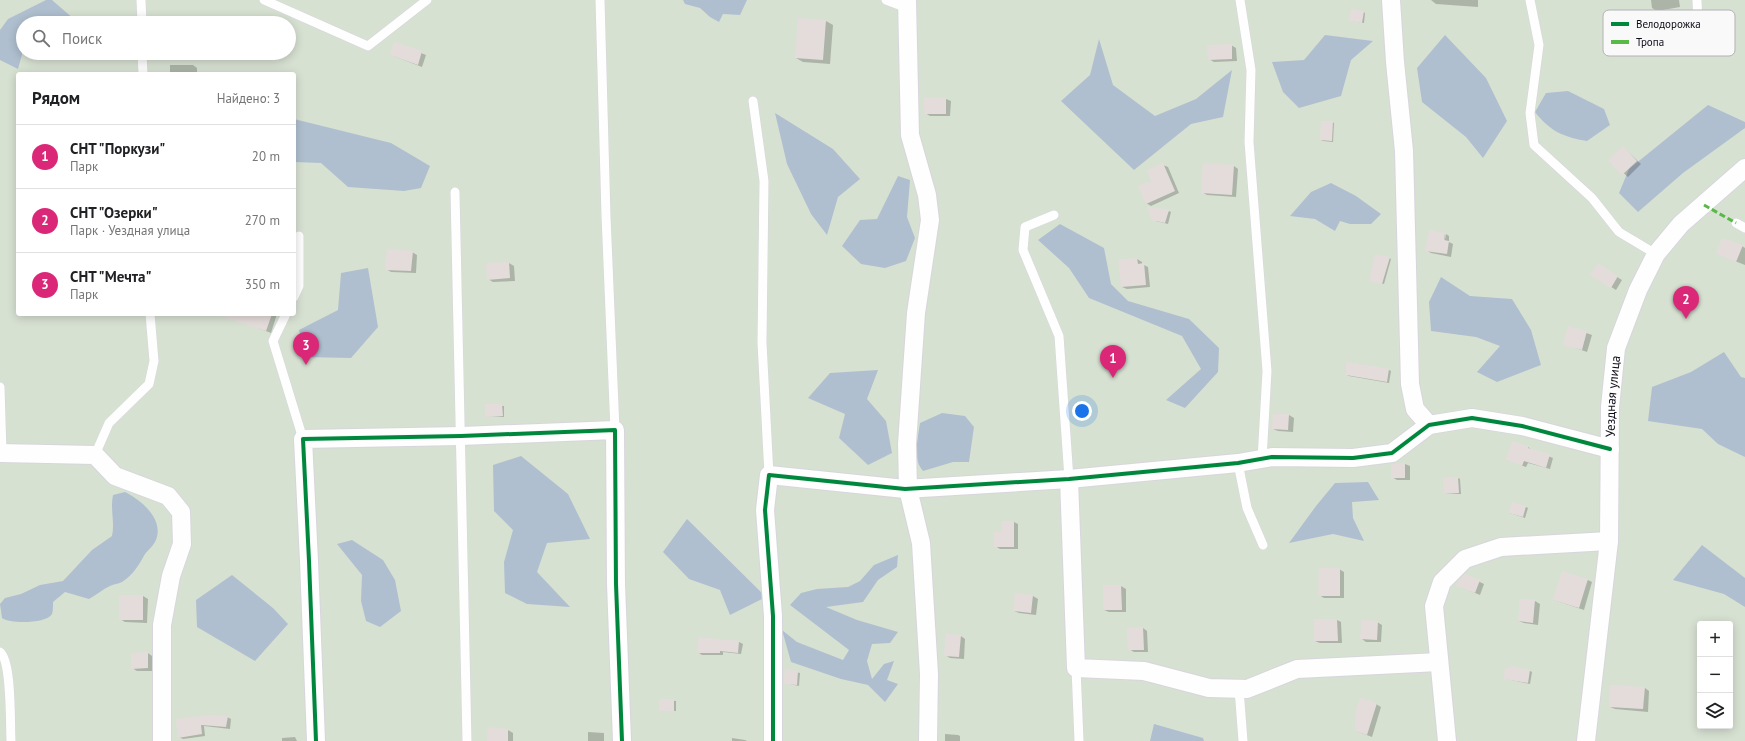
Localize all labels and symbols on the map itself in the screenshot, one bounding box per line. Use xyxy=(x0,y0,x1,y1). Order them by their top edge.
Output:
legend xyxy=(1603,10,1735,56)
text: Велодорожка xyxy=(1636,17,1701,31)
text: Тропа xyxy=(1636,35,1664,49)
pin: 2 xyxy=(1673,286,1699,319)
pin: 3 xyxy=(293,332,319,365)
pin: 1 xyxy=(1100,345,1126,378)
street label: Уездная улица xyxy=(1602,355,1624,437)
your location xyxy=(1072,401,1092,421)

